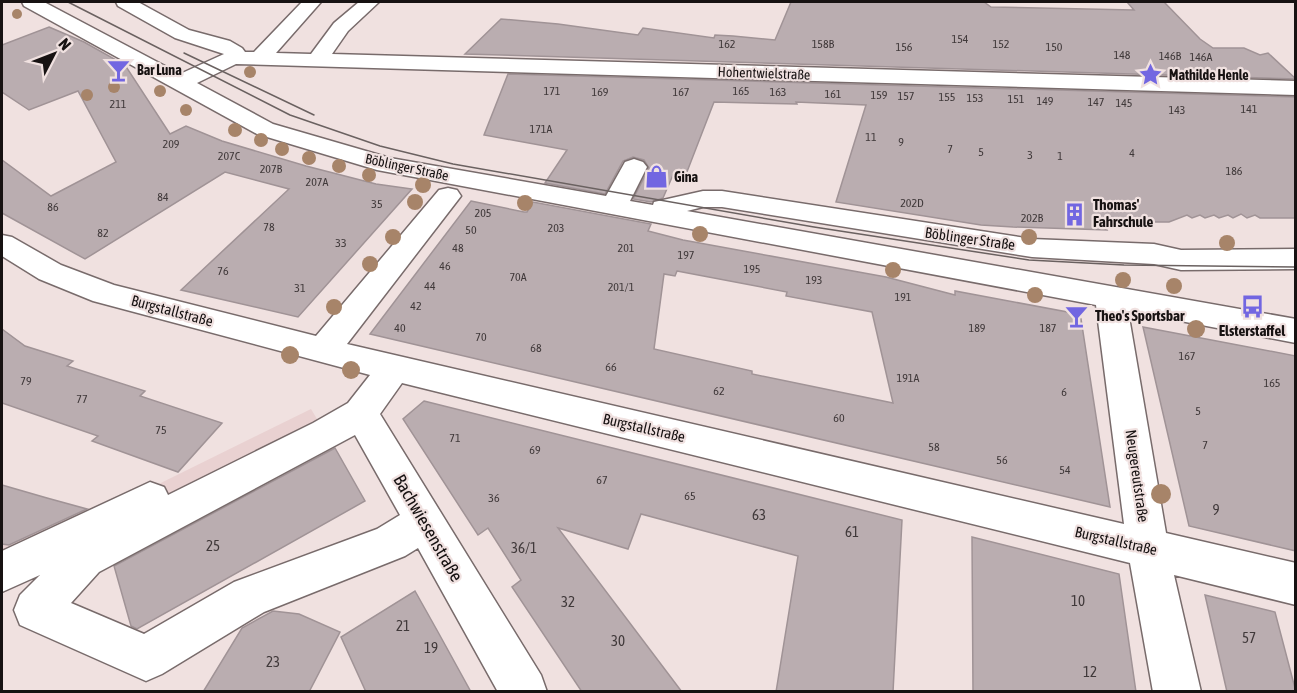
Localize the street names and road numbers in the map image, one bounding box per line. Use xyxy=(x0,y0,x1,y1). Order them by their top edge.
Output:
street label: Hohentwielstraße xyxy=(717,63,811,83)
street label: Böblinger Straße xyxy=(364,150,450,184)
street label: Böblinger Straße xyxy=(924,224,1016,253)
street label: Burgstallstraße xyxy=(129,291,215,330)
street label: Burgstallstraße xyxy=(601,410,687,445)
street label: Neugereutstraße xyxy=(1123,429,1152,523)
street label: Bachwiesenstraße xyxy=(389,470,468,585)
street label: Burgstallstraße xyxy=(1073,523,1159,558)

